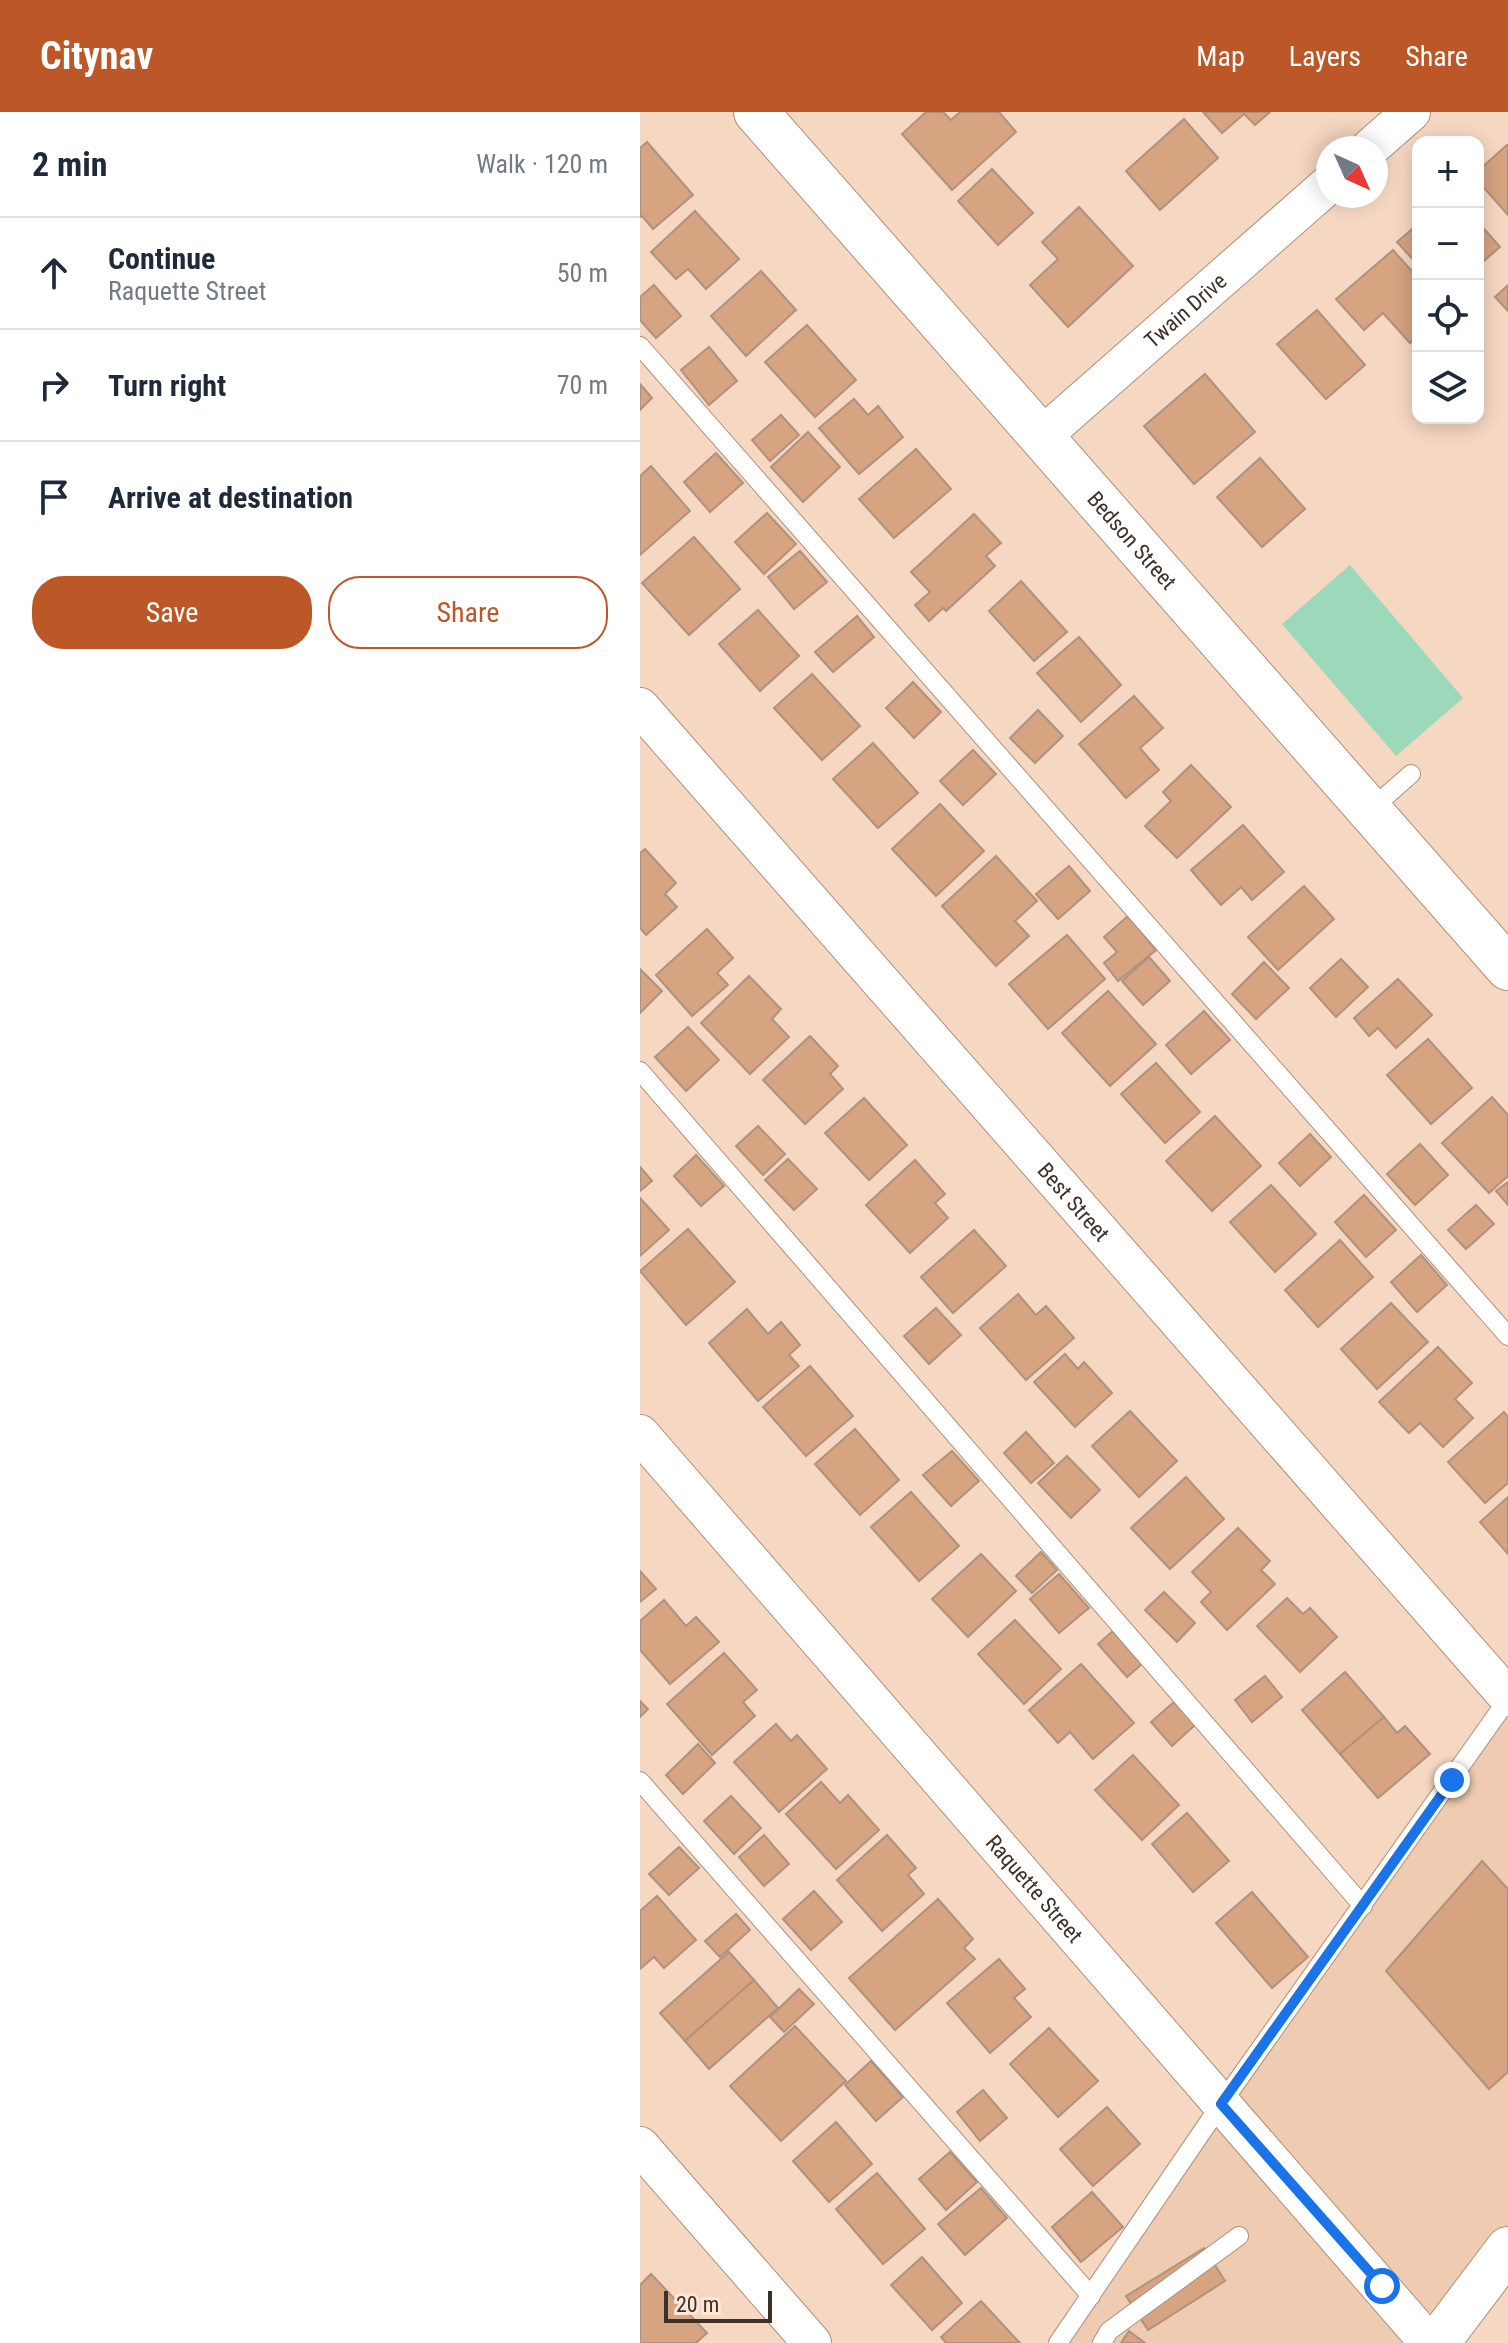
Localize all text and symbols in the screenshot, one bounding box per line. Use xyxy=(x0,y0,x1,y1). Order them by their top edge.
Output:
text: Citynav xyxy=(40,34,153,78)
text: Map xyxy=(1196,40,1245,73)
text: Layers xyxy=(1289,40,1361,73)
text: Share xyxy=(1405,40,1468,73)
north arrow xyxy=(1316,136,1388,208)
map controls xyxy=(1412,136,1484,424)
button: + xyxy=(1412,136,1484,208)
text: 2 min xyxy=(32,144,108,184)
text: Walk · 120 m xyxy=(476,149,608,179)
button: − xyxy=(1412,208,1484,280)
text: Continue xyxy=(108,241,215,276)
icon: ahead xyxy=(32,251,76,295)
text: 50 m xyxy=(557,258,608,288)
street label: Twain Drive xyxy=(1140,268,1232,353)
text: Raquette Street xyxy=(108,276,267,306)
button: locate xyxy=(1412,280,1484,352)
button: layers xyxy=(1412,352,1484,424)
icon: right xyxy=(32,363,76,407)
text: Turn right xyxy=(108,368,226,403)
text: 70 m xyxy=(557,370,608,400)
icon: arrive xyxy=(32,475,76,519)
text: Arrive at destination xyxy=(108,480,353,515)
street label: Bedson Street xyxy=(1082,487,1181,594)
button: Save xyxy=(32,576,312,649)
button: Share xyxy=(328,576,608,649)
street label: Best Street xyxy=(1033,1158,1114,1246)
route end xyxy=(1434,1762,1470,1798)
street label: Raquette Street xyxy=(981,1830,1088,1948)
route start xyxy=(1364,2268,1400,2304)
scale bar xyxy=(664,2287,772,2323)
text: 20 m xyxy=(676,2292,719,2317)

